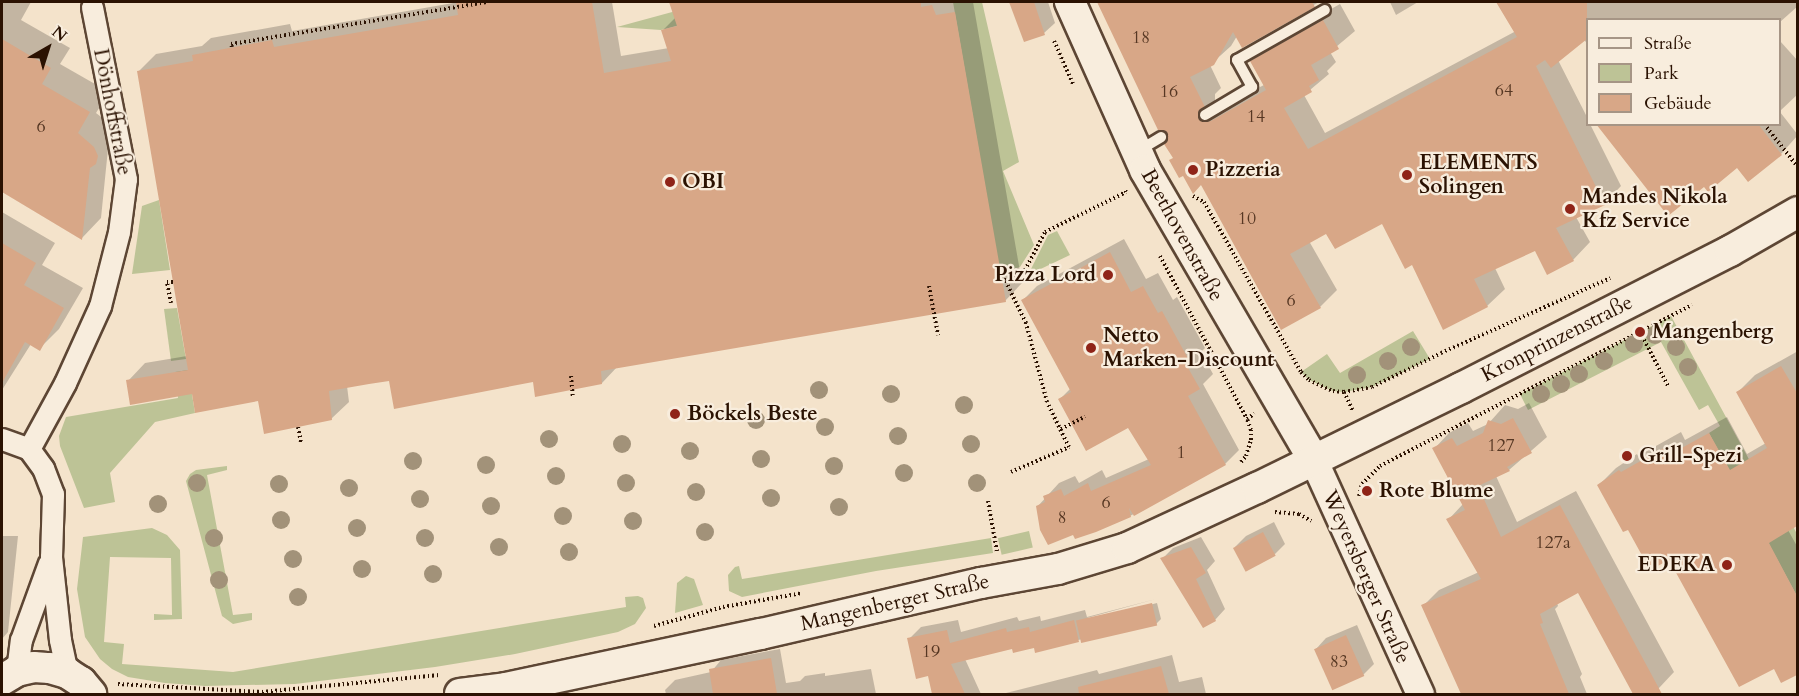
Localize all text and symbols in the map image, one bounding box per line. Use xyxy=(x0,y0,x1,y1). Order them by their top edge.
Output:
north arrow xyxy=(18,18,78,78)
legend xyxy=(1586,18,1781,126)
text: N xyxy=(47,21,72,47)
house number: 18 xyxy=(1132,27,1150,49)
text: Straße xyxy=(1644,31,1692,56)
street label: Dönhoffstraße xyxy=(87,47,137,177)
text: Park xyxy=(1644,61,1679,86)
house number: 64 xyxy=(1495,80,1513,102)
house number: 16 xyxy=(1160,81,1178,103)
text: Gebäude xyxy=(1644,91,1712,116)
house number: 14 xyxy=(1247,106,1265,128)
house number: 6 xyxy=(36,116,46,138)
place label: ELEMENTS Solingen xyxy=(1419,150,1538,200)
place label: Pizzeria xyxy=(1205,157,1281,183)
marker: Pizzeria xyxy=(1186,163,1200,177)
street label: Beethovenstraße xyxy=(1135,164,1229,306)
marker: ELEMENTS Solingen xyxy=(1400,168,1414,182)
place label: OBI xyxy=(682,169,724,195)
marker: OBI xyxy=(663,175,677,189)
place label: Mandes Nikola Kfz Service xyxy=(1582,184,1728,234)
marker: Mandes Nikola Kfz Service xyxy=(1563,202,1577,216)
house number: 10 xyxy=(1238,208,1256,230)
place label: Pizza Lord xyxy=(994,262,1096,288)
marker: Pizza Lord xyxy=(1101,268,1115,282)
house number: 6 xyxy=(1286,290,1296,312)
street label: Kronprinzenstraße xyxy=(1477,290,1637,388)
place label: Mangenberg xyxy=(1652,319,1773,345)
place label: Netto Marken-Discount xyxy=(1103,323,1274,373)
marker: Mangenberg xyxy=(1633,325,1647,339)
marker: Netto Marken-Discount xyxy=(1084,341,1098,355)
place label: Böckels Beste xyxy=(687,401,818,427)
marker: Böckels Beste xyxy=(668,407,682,421)
house number: 127 xyxy=(1487,435,1515,457)
house number: 1 xyxy=(1176,442,1186,464)
place label: Grill-Spezi xyxy=(1639,443,1742,469)
marker: Grill-Spezi xyxy=(1620,449,1634,463)
place label: Rote Blume xyxy=(1379,478,1494,504)
marker: Rote Blume xyxy=(1360,484,1374,498)
street label: Weyersberger Straße xyxy=(1316,486,1416,668)
house number: 6 xyxy=(1101,492,1111,514)
house number: 8 xyxy=(1057,507,1067,529)
house number: 127a xyxy=(1535,532,1571,554)
place label: EDEKA xyxy=(1637,552,1715,578)
marker: EDEKA xyxy=(1720,558,1734,572)
street label: Mangenberger Straße xyxy=(798,569,992,637)
house number: 19 xyxy=(922,641,940,663)
house number: 83 xyxy=(1330,651,1348,673)

